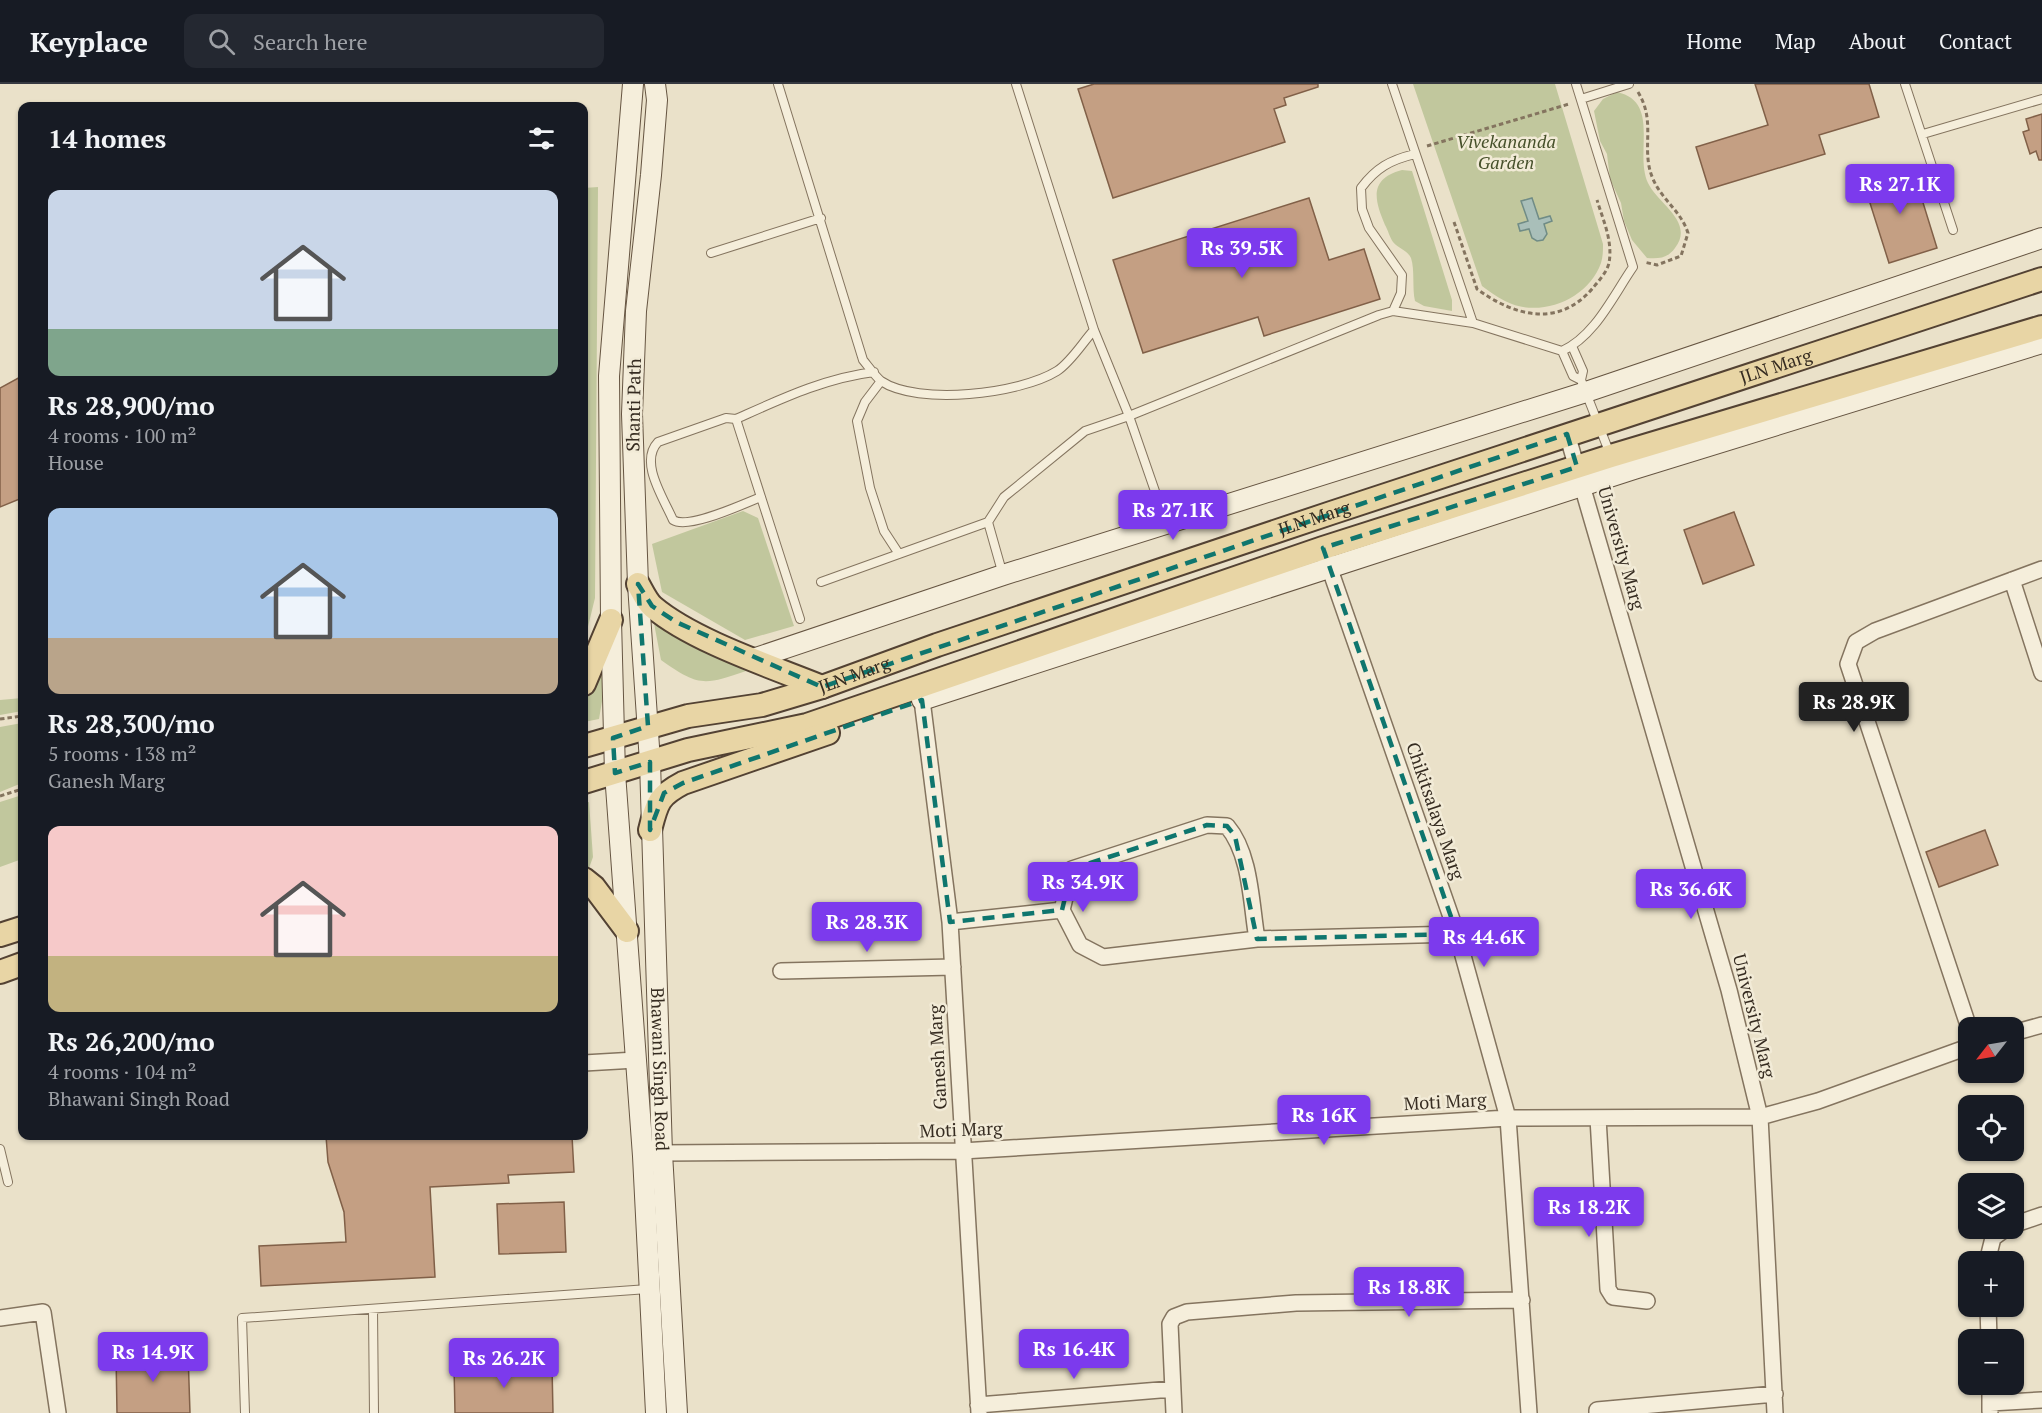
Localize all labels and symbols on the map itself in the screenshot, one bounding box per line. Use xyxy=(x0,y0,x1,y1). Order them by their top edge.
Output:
park label: Vivekananda Garden xyxy=(1456,129,1556,174)
pin: Rs 27.1K xyxy=(1838,164,1962,215)
pin: Rs 39.5K xyxy=(1180,228,1304,279)
street label: JLN Marg xyxy=(1736,342,1815,389)
street label: Shanti Path xyxy=(620,358,646,452)
street label: University Marg xyxy=(1593,483,1651,613)
pin: Rs 27.1K xyxy=(1111,490,1235,541)
street label: JLN Marg xyxy=(1275,494,1354,541)
street label: JLN Marg xyxy=(815,650,894,698)
pin: Rs 28.9K xyxy=(1792,682,1916,733)
street label: Chikitsalaya Marg xyxy=(1401,739,1471,883)
pin: Rs 34.9K xyxy=(1021,862,1145,913)
pin: Rs 36.6K xyxy=(1629,869,1753,920)
pin: Rs 28.3K xyxy=(805,902,929,953)
pin: Rs 44.6K xyxy=(1422,917,1546,968)
street label: University Marg xyxy=(1728,951,1782,1081)
street label: Bhawani Singh Road xyxy=(646,987,675,1151)
street label: Ganesh Marg xyxy=(922,1003,952,1110)
north arrow xyxy=(1958,1017,2024,1083)
street label: Moti Marg xyxy=(1403,1087,1487,1115)
pin: Rs 16K xyxy=(1275,1095,1373,1146)
street label: Moti Marg xyxy=(919,1116,1003,1142)
pin: Rs 18.2K xyxy=(1527,1187,1651,1238)
pin: Rs 18.8K xyxy=(1347,1267,1471,1318)
pin: Rs 16.4K xyxy=(1012,1329,1136,1380)
pin: Rs 14.9K xyxy=(91,1332,215,1383)
pin: Rs 26.2K xyxy=(442,1338,566,1389)

